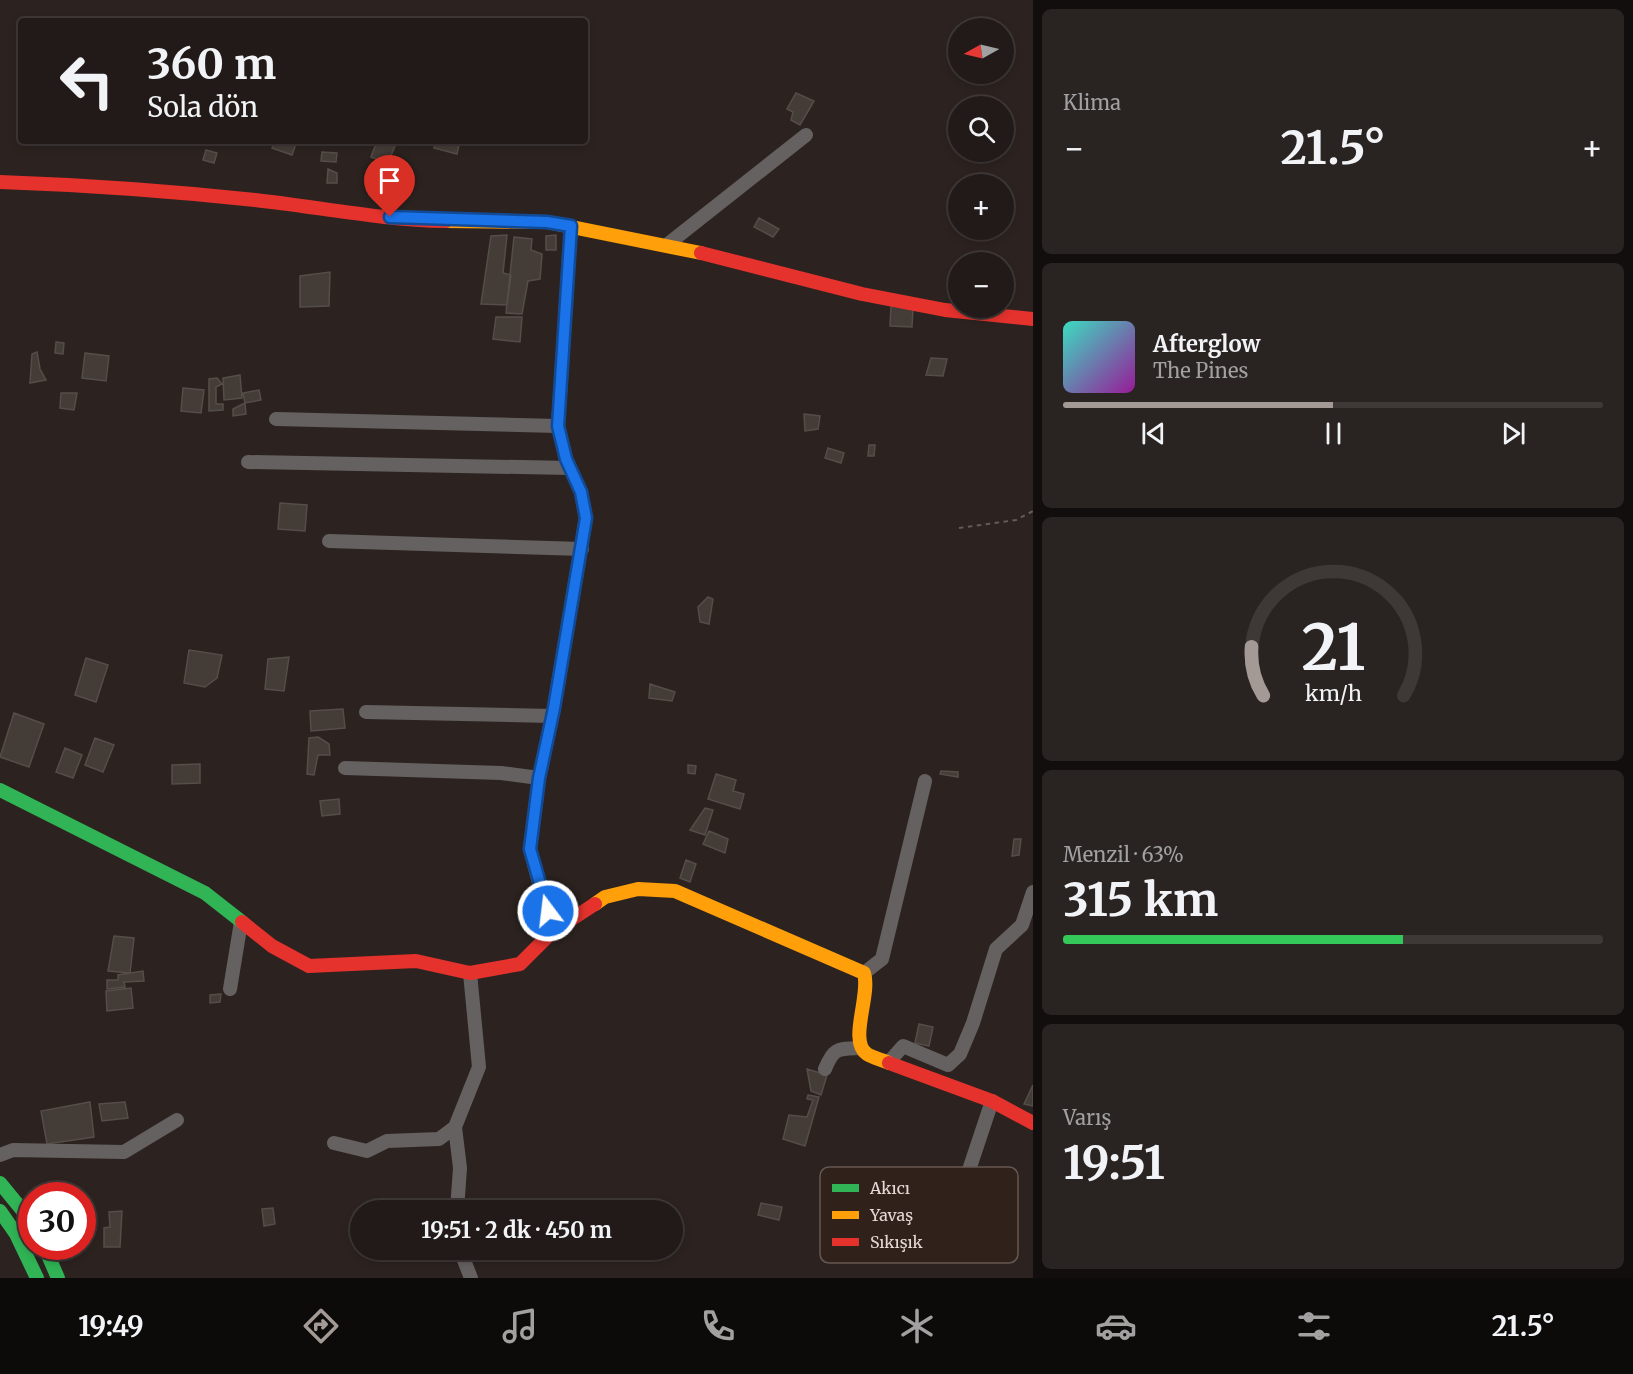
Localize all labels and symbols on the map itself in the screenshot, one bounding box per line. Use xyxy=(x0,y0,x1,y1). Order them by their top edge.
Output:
north arrow xyxy=(948,18,1014,84)
pin xyxy=(364,155,415,217)
position arrow xyxy=(516,879,580,943)
legend xyxy=(820,1167,1018,1263)
text: Akıcı xyxy=(869,1178,910,1198)
speed limit sign: 30 xyxy=(18,1182,96,1260)
text: Yavaş xyxy=(869,1205,913,1225)
text: Sıkışık xyxy=(870,1232,924,1252)

